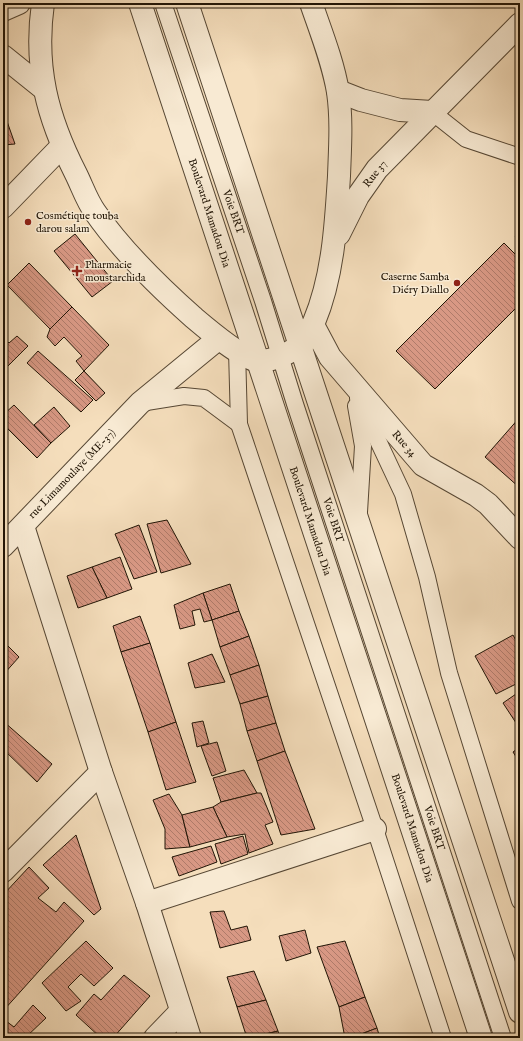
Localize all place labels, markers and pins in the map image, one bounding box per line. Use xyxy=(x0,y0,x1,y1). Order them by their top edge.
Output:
place label: Cosmétique touba darou salam xyxy=(36,209,119,236)
marker: Cosmétique touba darou salam xyxy=(23,217,33,227)
place label: Pharmacie moustarchida xyxy=(85,258,146,285)
marker: Pharmacie moustarchida xyxy=(72,266,82,276)
place label: Caserne Samba Diéry Diallo xyxy=(381,270,449,297)
marker: Caserne Samba Diéry Diallo xyxy=(452,278,462,288)

